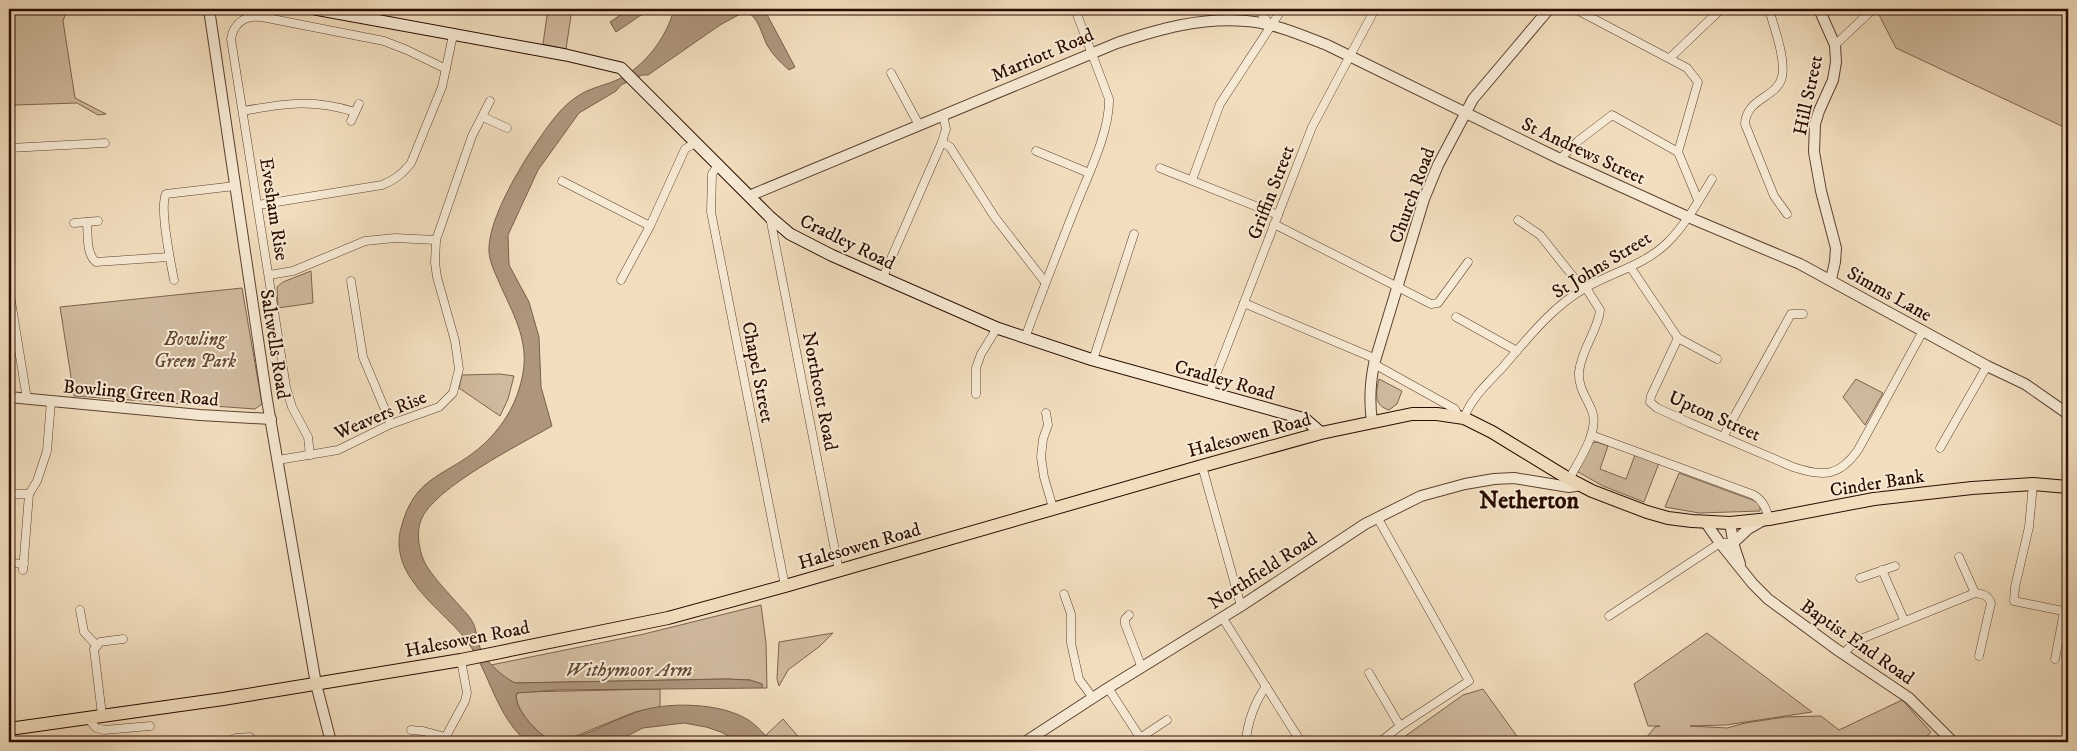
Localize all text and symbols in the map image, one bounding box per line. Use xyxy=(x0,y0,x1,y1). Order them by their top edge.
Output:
street label: Marriott Road xyxy=(988,23,1098,87)
street label: Hill Street xyxy=(1789,53,1828,137)
street label: St Andrews Street xyxy=(1518,113,1649,190)
street label: Griffin Street xyxy=(1243,142,1300,243)
street label: Church Road xyxy=(1384,144,1441,247)
street label: Evesham Rise xyxy=(254,156,293,262)
street label: Cradley Road xyxy=(796,209,899,276)
street label: St Johns Street xyxy=(1548,227,1656,304)
street label: Simms Lane xyxy=(1843,262,1936,327)
street label: Saltwells Road xyxy=(254,288,295,401)
street label: Chapel Street xyxy=(736,320,779,425)
park label: Bowling Green Park xyxy=(154,328,236,373)
street label: Northcott Road xyxy=(797,330,842,453)
street label: Cradley Road xyxy=(1172,355,1278,406)
street label: Bowling Green Road xyxy=(62,375,220,412)
street label: Weavers Rise xyxy=(330,386,430,445)
street label: Upton Street xyxy=(1665,386,1764,447)
street label: Halesowen Road xyxy=(1185,408,1314,463)
street label: Cinder Bank xyxy=(1828,465,1927,502)
district label: Netherton xyxy=(1479,486,1580,516)
street label: Halesowen Road xyxy=(795,518,924,575)
street label: Northfield Road xyxy=(1204,527,1322,615)
street label: Baptist End Road xyxy=(1796,595,1919,690)
street label: Halesowen Road xyxy=(403,616,532,663)
water label: Withymoor Arm xyxy=(566,658,692,683)

